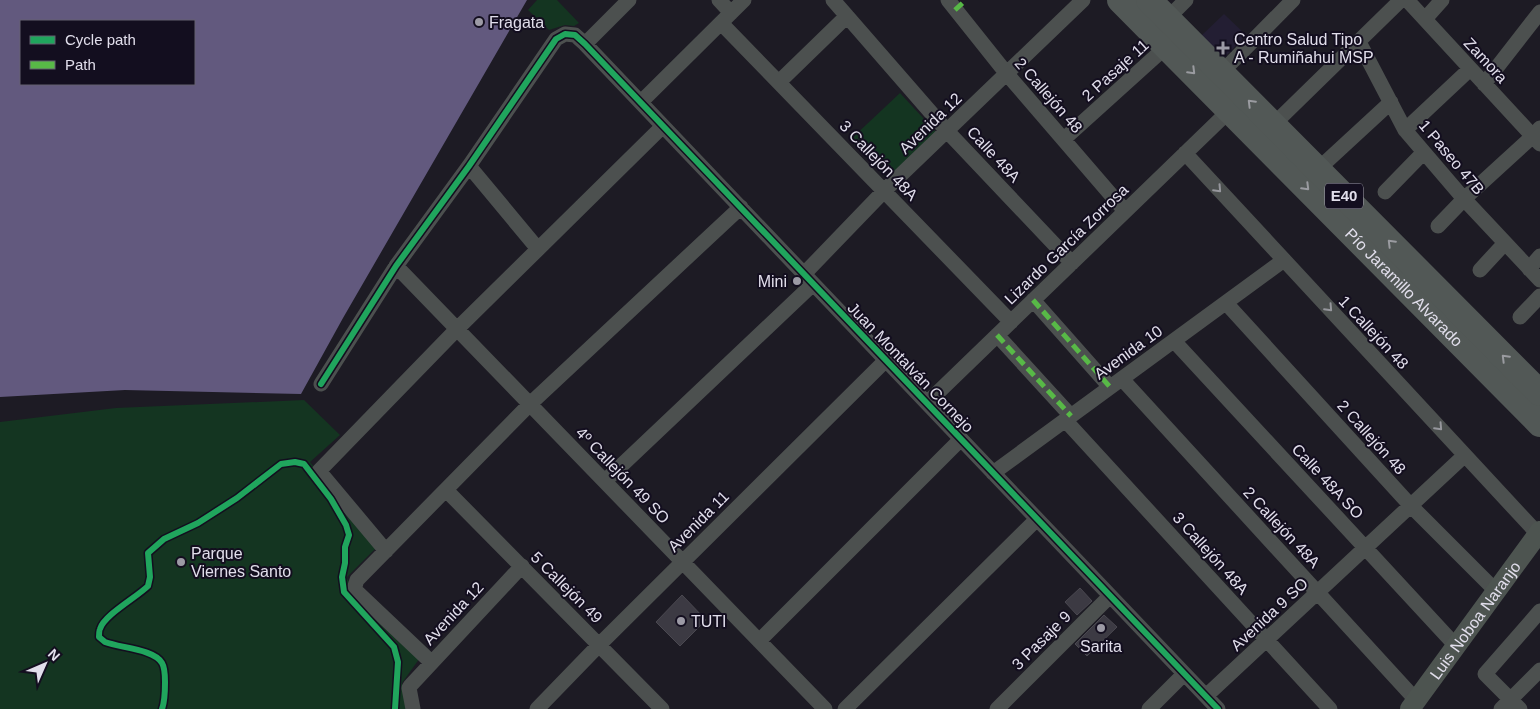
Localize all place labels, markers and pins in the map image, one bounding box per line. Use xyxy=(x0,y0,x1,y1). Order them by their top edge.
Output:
place label: Fragata xyxy=(489,14,544,31)
marker: Fragata xyxy=(473,16,485,28)
place label: Centro Salud Tipo A - Rumiñahui MSP xyxy=(1234,31,1374,66)
marker: Centro Salud Tipo A - Rumiñahui MSP xyxy=(1216,41,1230,55)
place label: Mini xyxy=(758,273,787,290)
marker: Mini xyxy=(791,275,803,287)
place label: Parque Viernes Santo xyxy=(191,545,291,580)
marker: Parque Viernes Santo xyxy=(175,556,187,568)
place label: TUTI xyxy=(691,613,727,630)
marker: TUTI xyxy=(675,615,687,627)
marker: Sarita xyxy=(1095,622,1107,634)
place label: Sarita xyxy=(1080,638,1122,655)

